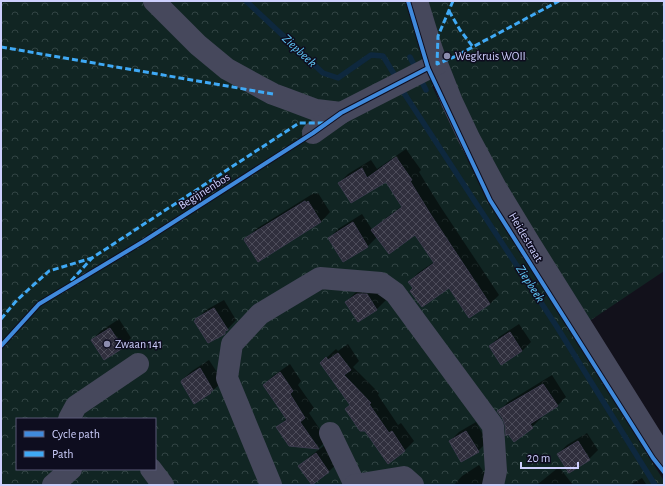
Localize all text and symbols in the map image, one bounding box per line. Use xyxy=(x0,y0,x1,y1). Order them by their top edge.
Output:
water label: Ziepbeek xyxy=(279,32,319,70)
place label: Wegkruis WOII xyxy=(455,50,526,62)
marker: Wegkruis WOII xyxy=(442,51,452,61)
street label: Begijnenbos xyxy=(176,171,232,212)
street label: Heidestraat xyxy=(507,210,545,264)
water label: Ziepbeek xyxy=(513,263,547,305)
place label: Zwaan 141 xyxy=(115,338,162,350)
marker: Zwaan 141 xyxy=(102,339,112,349)
legend xyxy=(16,418,156,470)
text: Cycle path xyxy=(52,428,100,441)
scale bar xyxy=(521,444,578,470)
text: Path xyxy=(52,448,74,460)
text: 20 m xyxy=(527,452,550,464)

